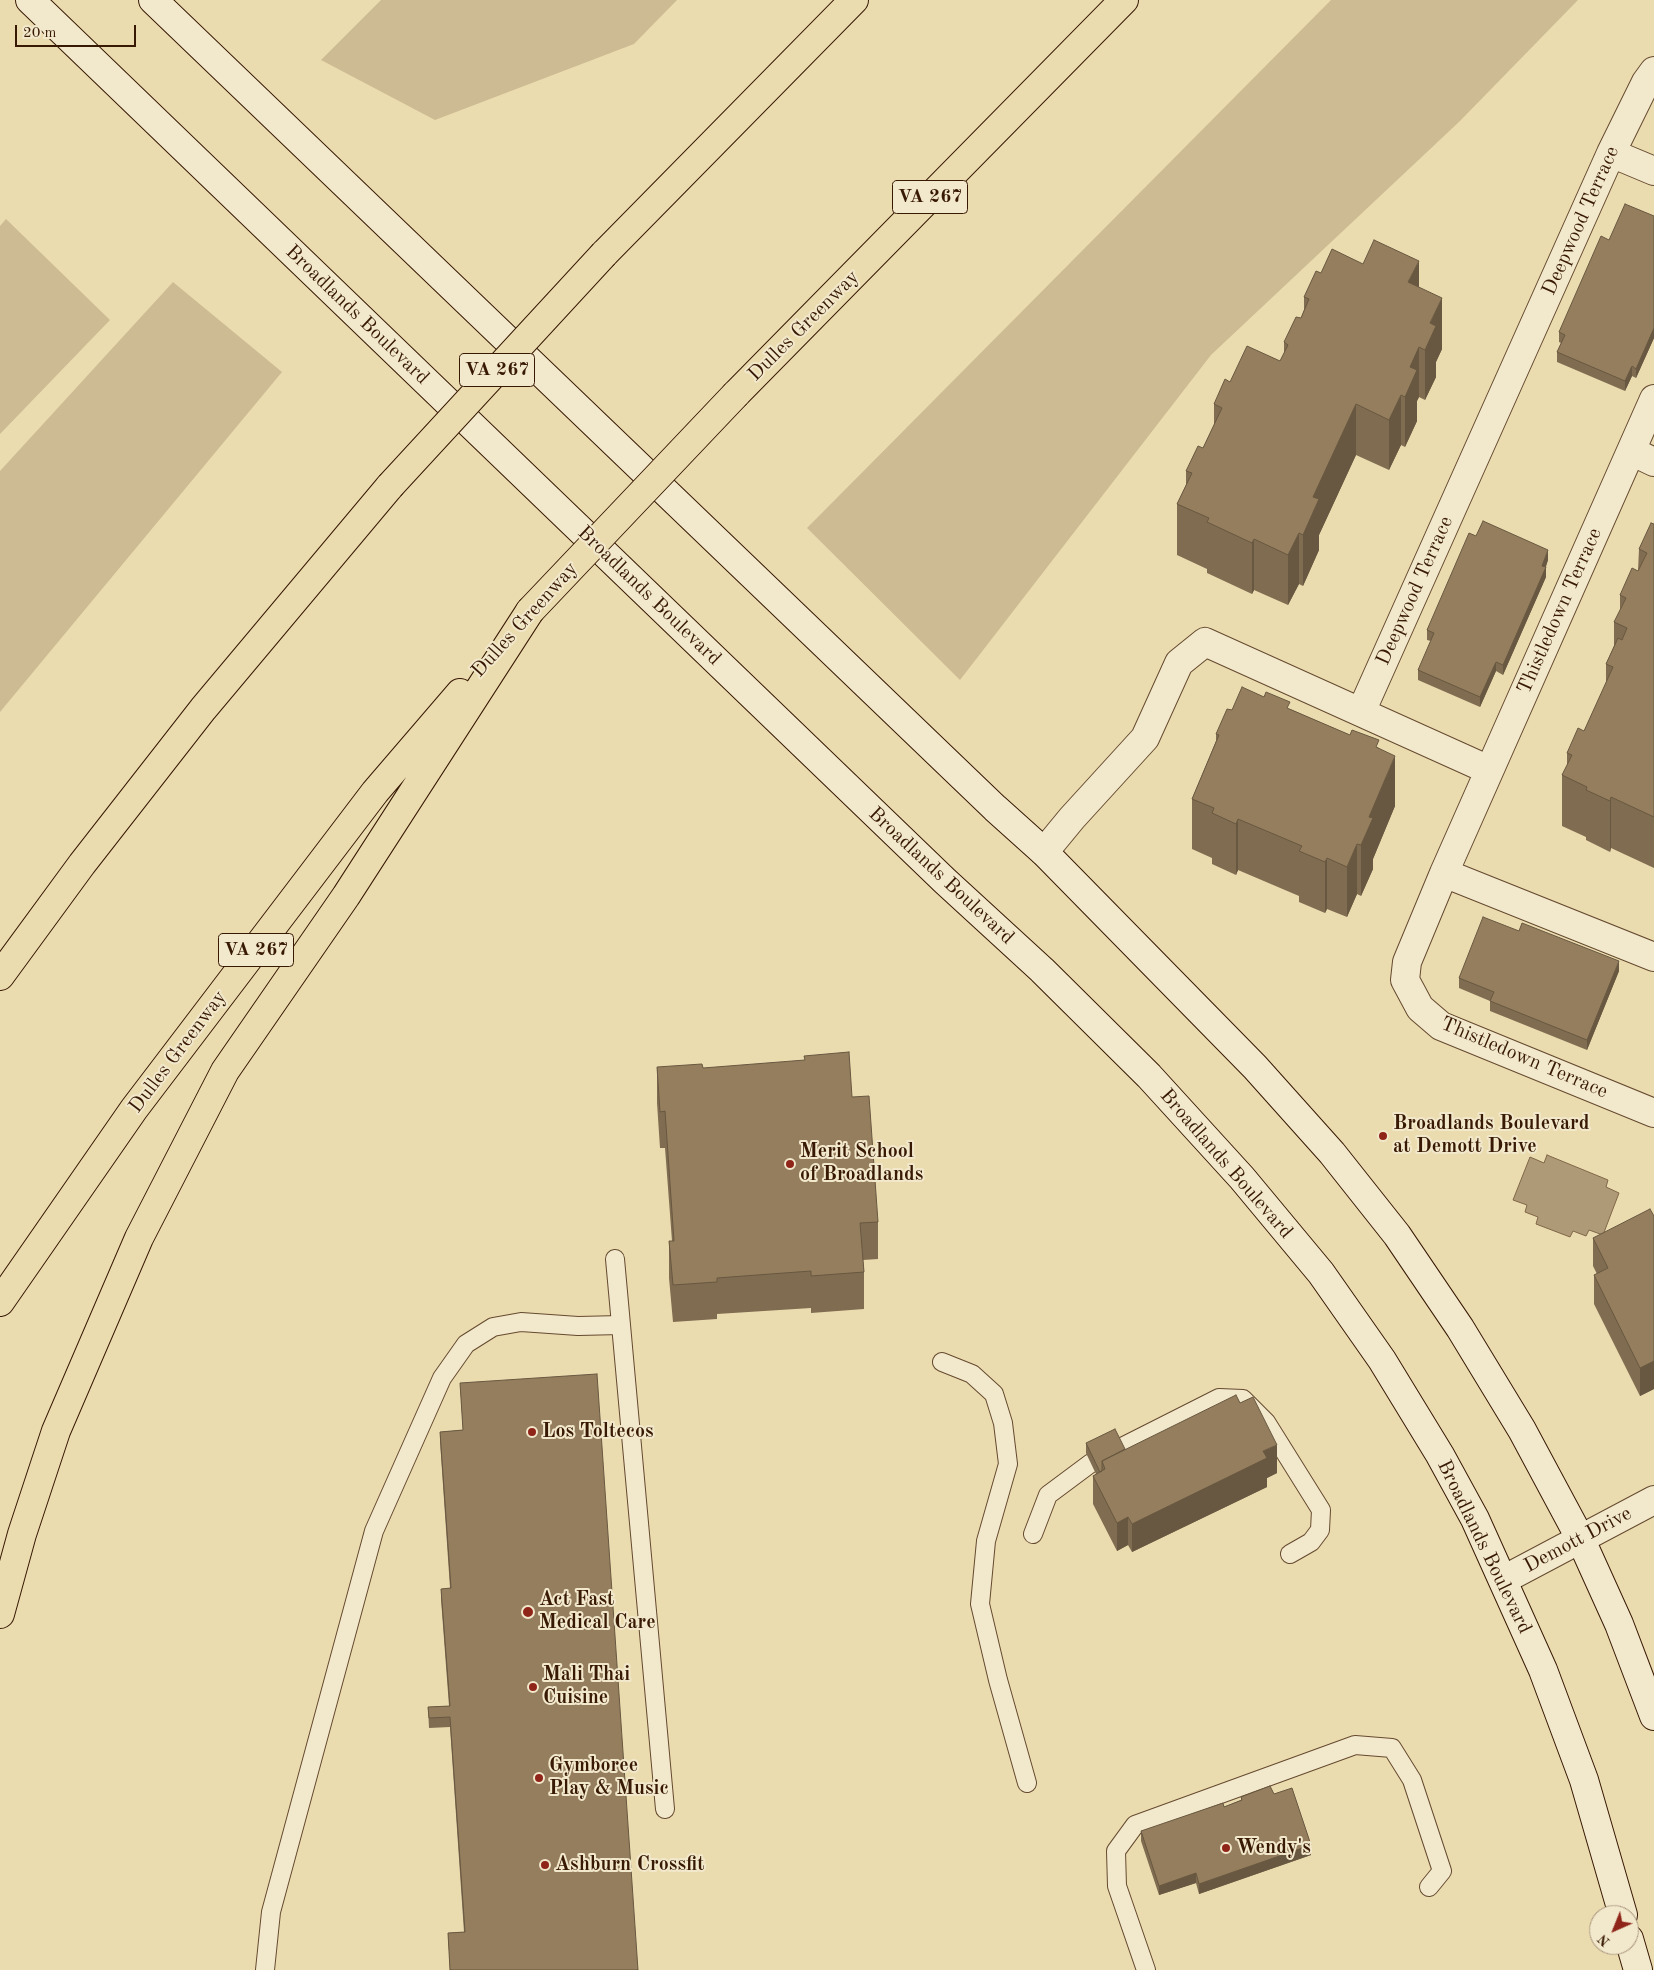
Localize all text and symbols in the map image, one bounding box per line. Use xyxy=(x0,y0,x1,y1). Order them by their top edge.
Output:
scale bar xyxy=(18,15,139,47)
text: 20 m xyxy=(23,26,57,41)
street label: Deepwood Terrace xyxy=(1537,143,1625,299)
road number: VA 267 xyxy=(892,180,968,213)
street label: Broadlands Boulevard xyxy=(280,240,434,390)
street label: Dulles Greenway xyxy=(743,265,865,387)
road number: VA 267 xyxy=(460,354,534,386)
street label: Deepwood Terrace xyxy=(1371,513,1459,669)
street label: Broadlands Boulevard xyxy=(572,521,726,671)
street label: Thistledown Terrace xyxy=(1513,524,1607,698)
street label: Dulles Greenway xyxy=(467,557,583,683)
street label: Broadlands Boulevard xyxy=(863,802,1019,950)
road number: VA 267 xyxy=(218,934,294,966)
street label: Dulles Greenway xyxy=(124,986,232,1118)
street label: Thistledown Terrace xyxy=(1437,1012,1611,1104)
street label: Broadlands Boulevard xyxy=(1154,1084,1298,1244)
place label: Broadlands Boulevard at Demott Drive xyxy=(1393,1112,1590,1159)
marker: Broadlands Boulevard at Demott Drive xyxy=(1377,1130,1389,1142)
place label: Merit School of Broadlands xyxy=(800,1140,923,1187)
marker: Merit School of Broadlands xyxy=(784,1158,796,1170)
place label: Los Toltecos xyxy=(542,1420,654,1444)
marker: Los Toltecos xyxy=(526,1426,538,1438)
street label: Broadlands Boulevard xyxy=(1431,1456,1537,1638)
street label: Demott Drive xyxy=(1520,1502,1636,1578)
place label: Act Fast Medical Care xyxy=(539,1588,656,1635)
marker: Act Fast Medical Care xyxy=(521,1605,535,1619)
place label: Mali Thai Cuisine xyxy=(543,1663,630,1710)
marker: Mali Thai Cuisine xyxy=(527,1681,539,1693)
place label: Gymboree Play & Music xyxy=(549,1754,669,1801)
marker: Gymboree Play & Music xyxy=(533,1772,545,1784)
place label: Wendy's xyxy=(1236,1836,1311,1860)
marker: Wendy's xyxy=(1220,1842,1232,1854)
place label: Ashburn Crossfit xyxy=(555,1853,705,1877)
marker: Ashburn Crossfit xyxy=(539,1859,551,1871)
north arrow xyxy=(1589,1905,1639,1955)
text: N xyxy=(1596,1931,1613,1949)

